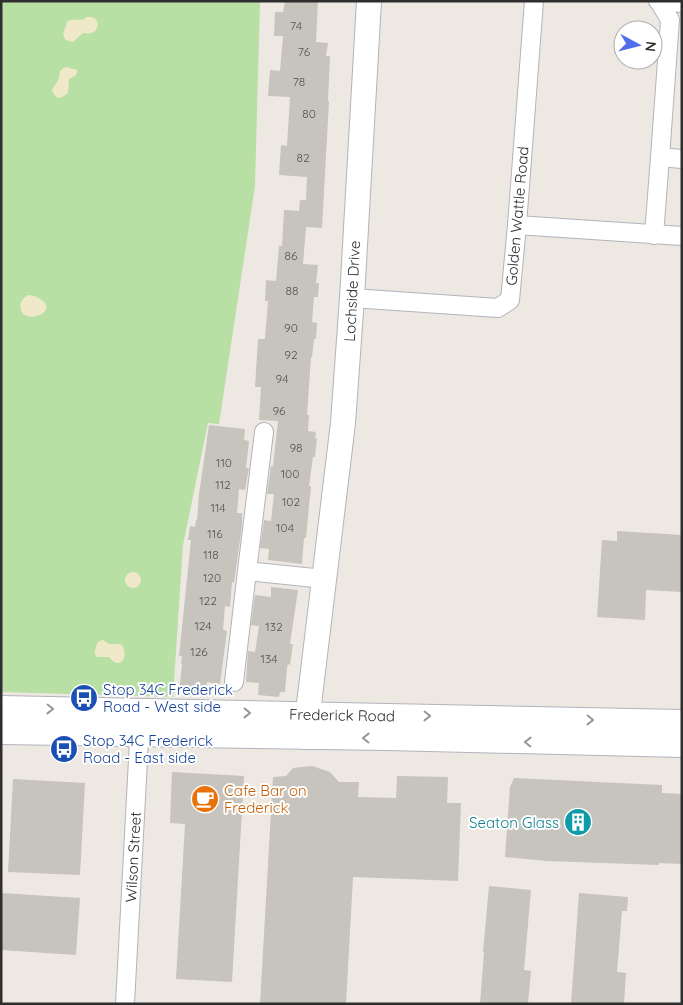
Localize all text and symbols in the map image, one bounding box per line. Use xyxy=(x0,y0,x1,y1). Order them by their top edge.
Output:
house number: 74 xyxy=(290,18,302,33)
north arrow xyxy=(613,20,663,70)
text: N xyxy=(641,40,660,53)
house number: 76 xyxy=(298,44,311,59)
house number: 78 xyxy=(293,74,305,89)
house number: 80 xyxy=(302,106,316,121)
street label: Golden Wattle Road xyxy=(501,146,533,286)
house number: 82 xyxy=(296,150,310,165)
street label: Lochside Drive xyxy=(340,240,364,342)
house number: 86 xyxy=(285,248,298,263)
house number: 88 xyxy=(286,283,298,298)
house number: 90 xyxy=(284,320,298,335)
house number: 92 xyxy=(284,347,298,362)
house number: 94 xyxy=(275,371,289,386)
house number: 96 xyxy=(272,403,286,418)
house number: 98 xyxy=(289,440,303,455)
house number: 110 xyxy=(216,455,232,470)
house number: 100 xyxy=(281,466,299,481)
house number: 112 xyxy=(215,477,231,492)
house number: 102 xyxy=(282,494,300,509)
house number: 114 xyxy=(210,500,226,515)
house number: 104 xyxy=(276,520,294,535)
house number: 116 xyxy=(207,526,223,541)
house number: 118 xyxy=(203,547,219,562)
house number: 120 xyxy=(203,570,221,585)
house number: 122 xyxy=(199,593,217,608)
house number: 124 xyxy=(194,618,212,633)
house number: 132 xyxy=(265,619,283,634)
house number: 126 xyxy=(190,644,208,659)
house number: 134 xyxy=(260,651,278,666)
place label: Stop 34C Frederick Road - West side xyxy=(103,680,233,716)
bus stop icon: Stop 34C Frederick Road - West side xyxy=(69,683,99,713)
one-way arrow xyxy=(46,704,54,714)
street label: Frederick Road xyxy=(289,705,395,725)
one-way arrow xyxy=(244,707,252,718)
one-way arrow xyxy=(424,711,432,722)
one-way arrow xyxy=(586,715,594,725)
place label: Stop 34C Frederick Road - East side xyxy=(83,731,213,767)
one-way arrow xyxy=(361,733,369,743)
bus stop icon: Stop 34C Frederick Road - East side xyxy=(49,734,79,764)
one-way arrow xyxy=(524,737,532,747)
place label: Cafe Bar on Frederick xyxy=(224,781,307,817)
cafe icon: Cafe Bar on Frederick xyxy=(190,784,220,814)
building icon: Seaton Glass xyxy=(563,807,593,837)
street label: Wilson Street xyxy=(121,811,145,903)
place label: Seaton Glass xyxy=(469,813,559,832)

